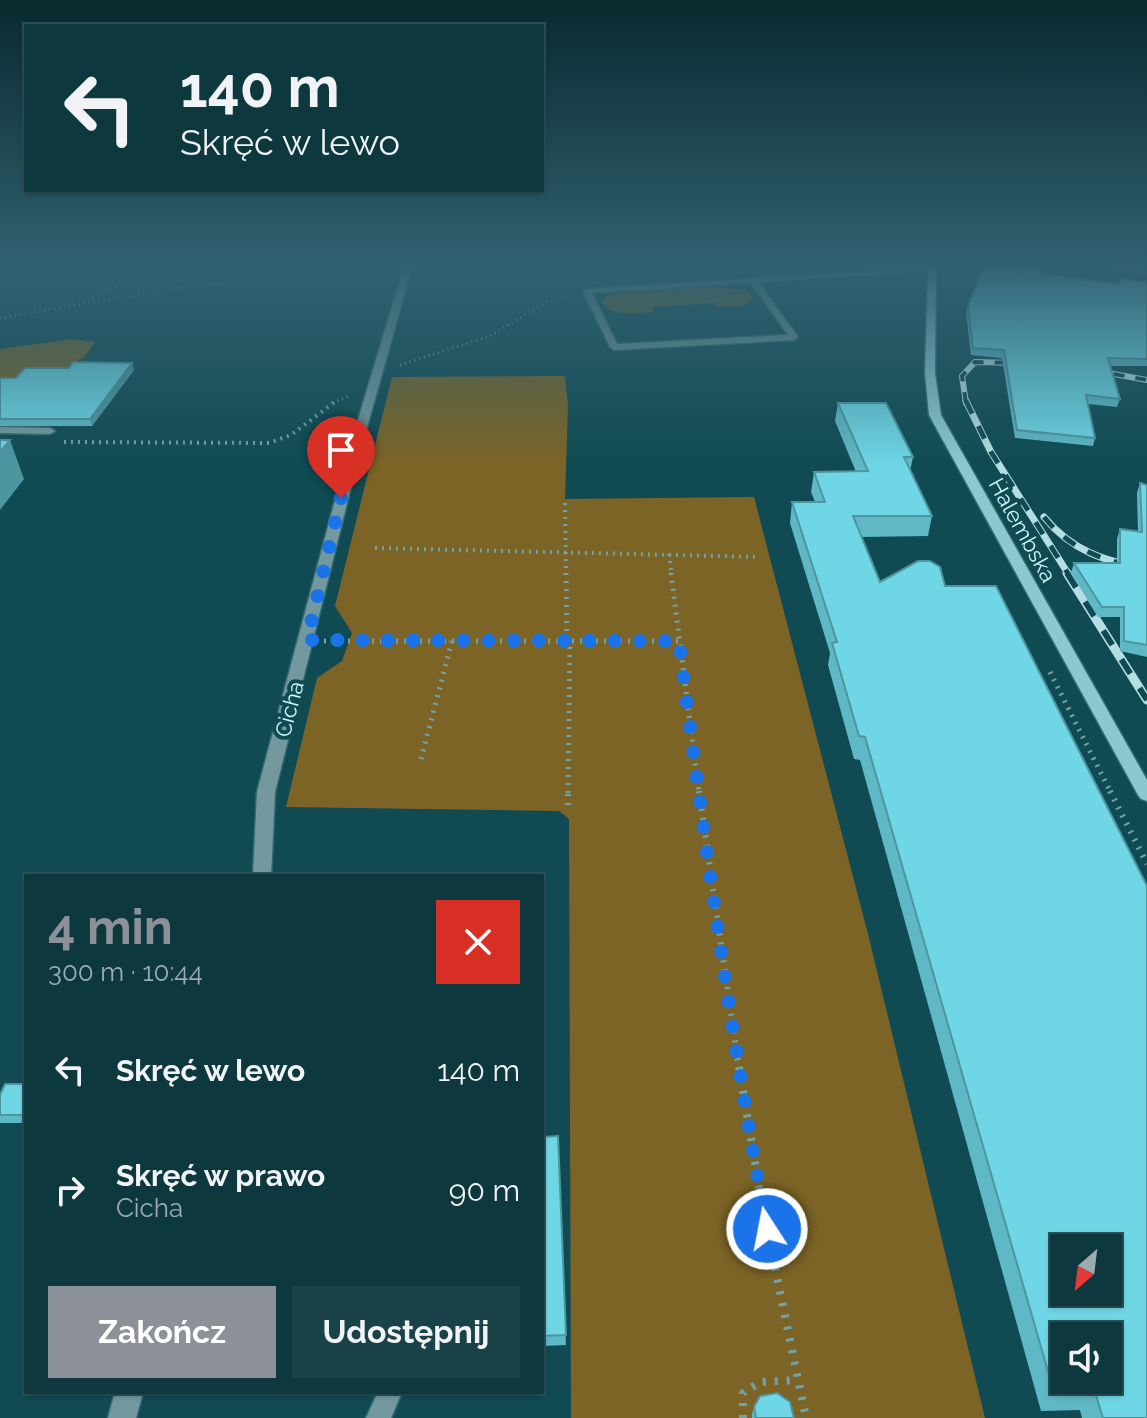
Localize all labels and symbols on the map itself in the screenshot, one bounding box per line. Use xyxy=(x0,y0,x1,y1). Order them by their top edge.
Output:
pin xyxy=(307,416,375,498)
street label: Halembska xyxy=(984,473,1062,587)
street label: Cicha xyxy=(269,678,309,740)
position arrow xyxy=(725,1187,809,1271)
north arrow xyxy=(1050,1234,1122,1306)

